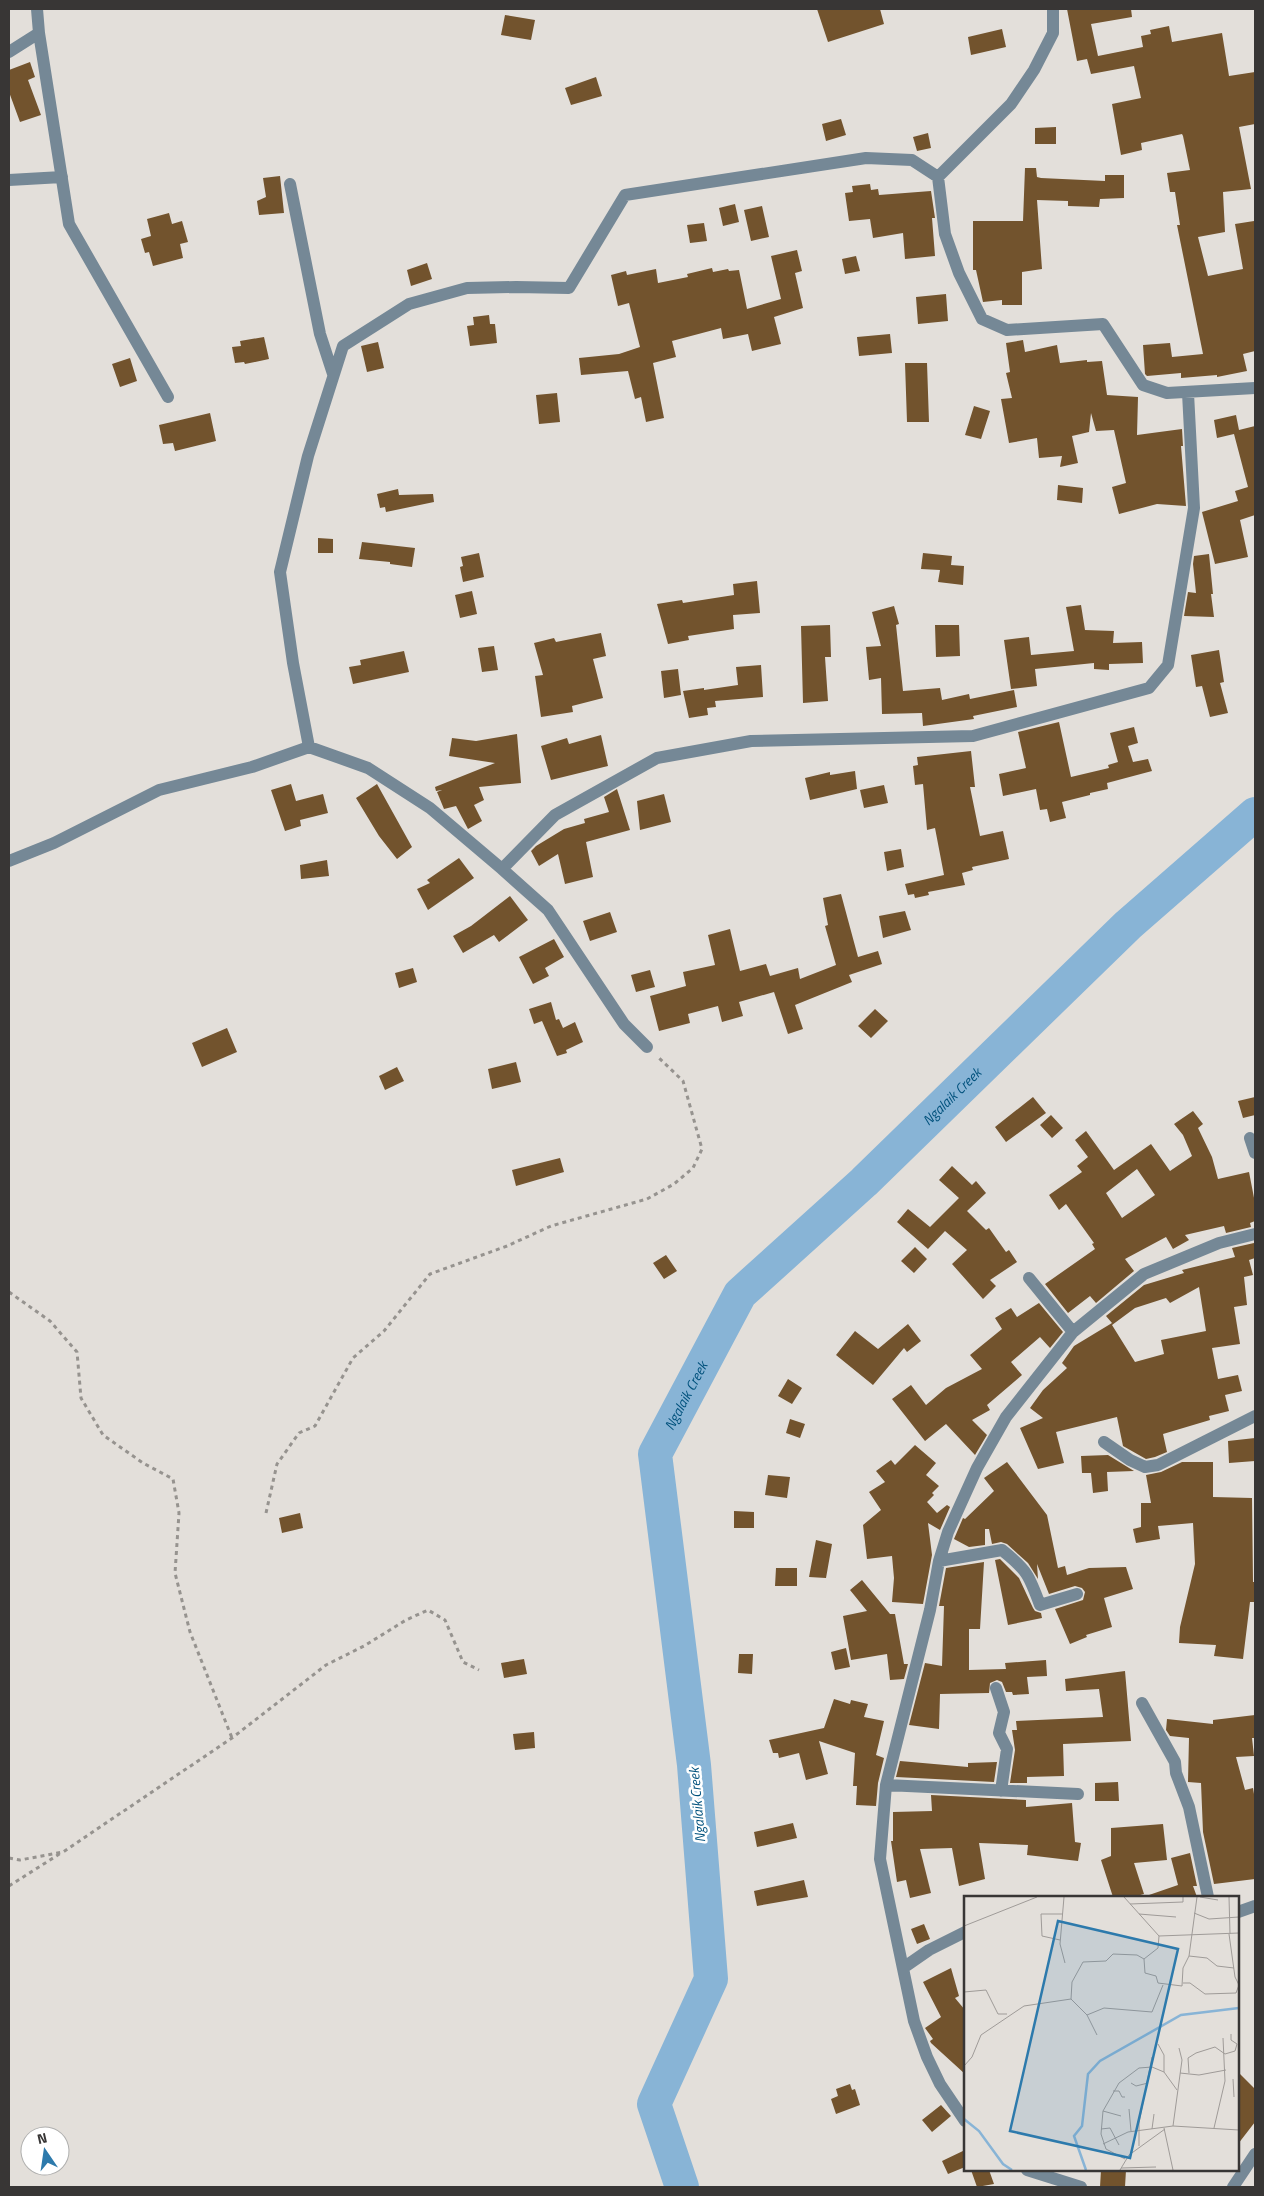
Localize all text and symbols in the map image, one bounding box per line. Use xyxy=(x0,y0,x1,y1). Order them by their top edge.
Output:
water label: Ngalaik Creek xyxy=(917,1061,987,1130)
water label: Ngalaik Creek xyxy=(659,1356,713,1434)
water label: Ngalaik Creek xyxy=(683,1765,710,1843)
inset map xyxy=(964,1896,1239,2171)
north arrow xyxy=(20,2126,70,2176)
text: N xyxy=(35,2127,49,2149)

